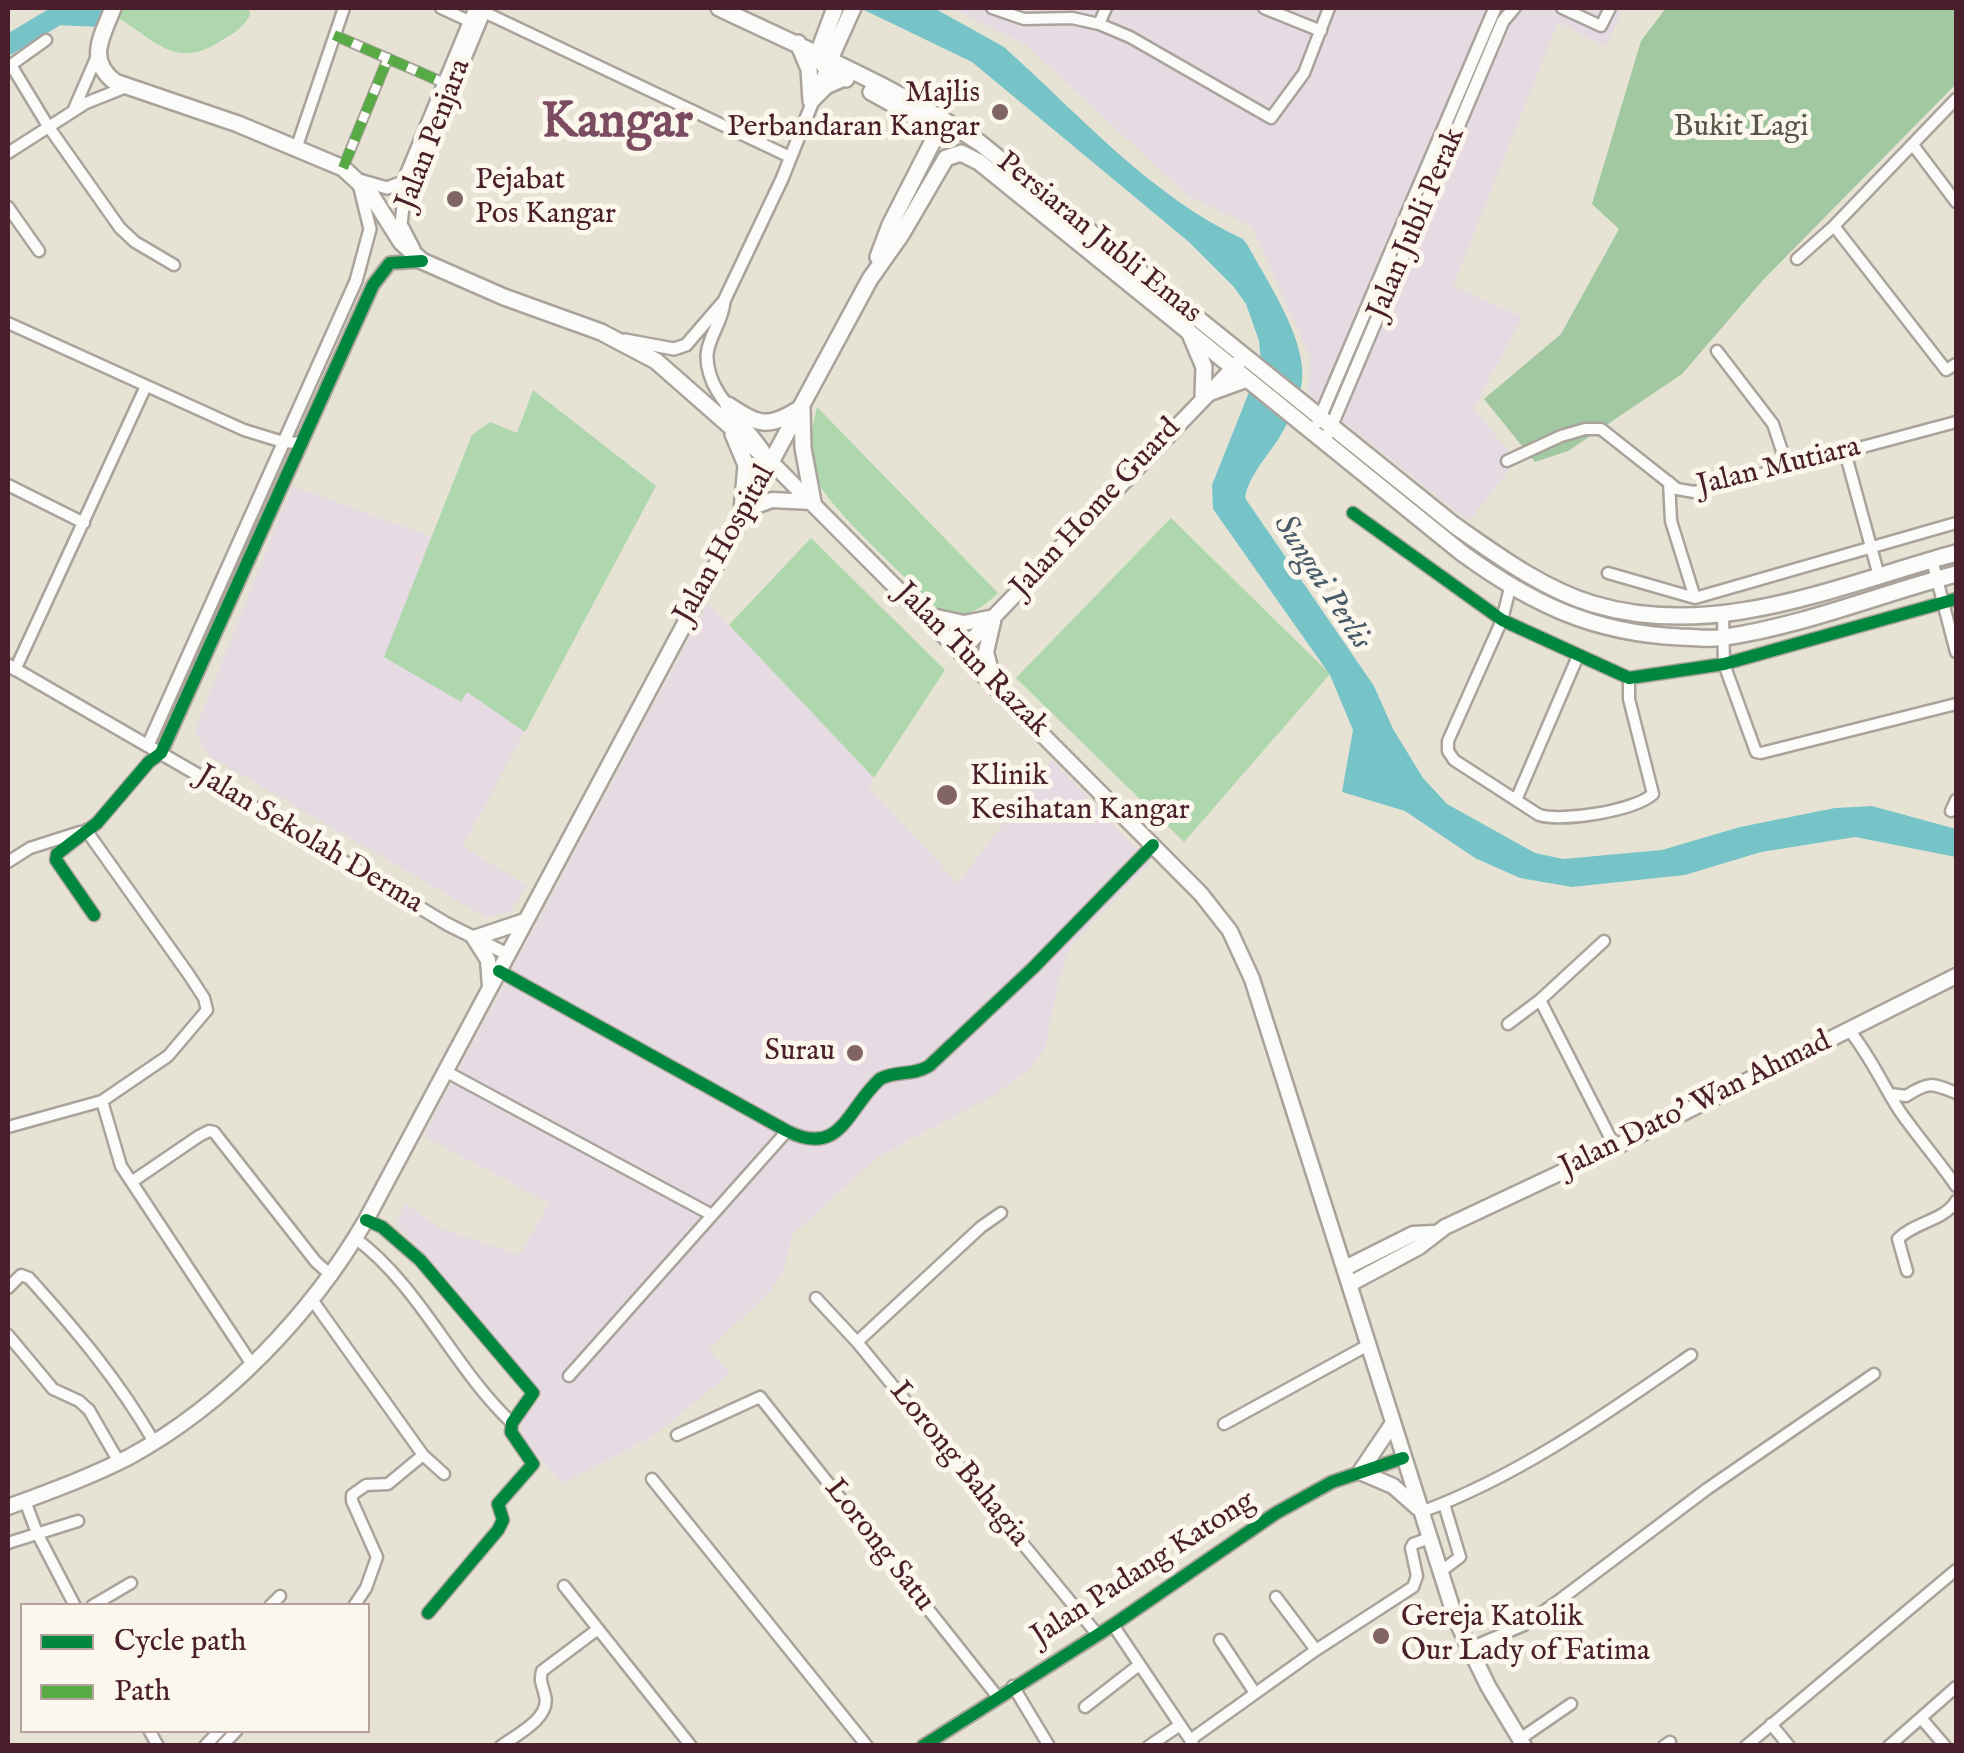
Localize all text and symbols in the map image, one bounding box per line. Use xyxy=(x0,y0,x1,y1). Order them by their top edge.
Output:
street label: Jalan Penjara xyxy=(390,54,480,216)
place label: Majlis Perbandaran Kangar xyxy=(727,77,980,148)
district label: Kangar xyxy=(541,96,693,156)
marker: Majlis Perbandaran Kangar xyxy=(989,101,1011,123)
park label: Bukit Lagi xyxy=(1674,111,1808,147)
street label: Jalan Jubli Perak xyxy=(1361,123,1475,325)
street label: Persiaran Jubli Emas xyxy=(988,145,1208,333)
place label: Pejabat Pos Kangar xyxy=(475,164,616,234)
marker: Pejabat Pos Kangar xyxy=(444,188,466,210)
street label: Jalan Home Guard xyxy=(1005,412,1189,606)
street label: Jalan Mutiara xyxy=(1694,430,1864,506)
street label: Jalan Hospital xyxy=(668,459,784,631)
water label: Sungai Perlis xyxy=(1263,508,1379,658)
street label: Jalan Tun Razak xyxy=(886,576,1056,746)
street label: Jalan Sekolah Derma xyxy=(189,759,429,923)
place label: Klinik Kesihatan Kangar xyxy=(970,760,1190,830)
marker: Klinik Kesihatan Kangar xyxy=(934,782,960,808)
street label: Jalan Dato' Wan Ahmad xyxy=(1555,1025,1837,1187)
place label: Surau xyxy=(765,1035,835,1071)
marker: Surau xyxy=(844,1042,866,1064)
street label: Lorong Bahagia xyxy=(880,1375,1036,1555)
street label: Lorong Satu xyxy=(815,1473,941,1619)
street label: Jalan Padang Katong xyxy=(1026,1484,1262,1656)
place label: Gereja Katolik Our Lady of Fatima xyxy=(1401,1601,1650,1672)
legend xyxy=(20,1603,370,1733)
text: Cycle path xyxy=(114,1623,247,1661)
marker: Gereja Katolik Our Lady of Fatima xyxy=(1370,1625,1392,1647)
text: Path xyxy=(114,1673,170,1711)

